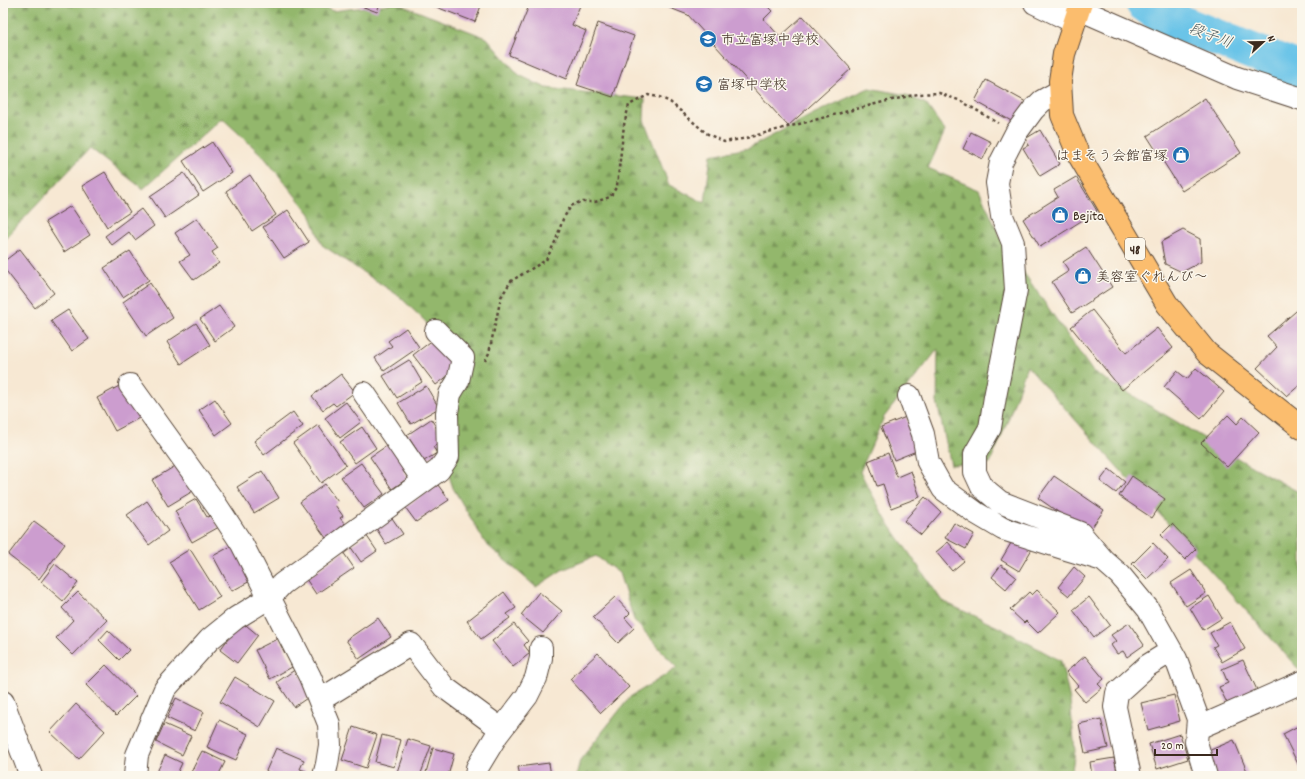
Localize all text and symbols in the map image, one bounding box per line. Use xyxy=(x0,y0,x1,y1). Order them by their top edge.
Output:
water label: 段子川 xyxy=(1185,19,1235,55)
north arrow xyxy=(1243,22,1283,62)
school or university icon: 市立富塚中学校 xyxy=(698,29,718,49)
place label: 市立富塚中学校 xyxy=(721,31,819,51)
text: N xyxy=(1262,33,1279,45)
school or university icon: 富塚中学校 xyxy=(694,74,714,94)
place label: 富塚中学校 xyxy=(717,76,787,96)
shop icon: はまそう会館富塚 xyxy=(1171,145,1191,165)
place label: はまそう会館富塚 xyxy=(1056,147,1168,167)
shop icon: Bejita xyxy=(1050,205,1070,225)
place label: Bejita xyxy=(1073,207,1104,227)
road number: 48 xyxy=(1125,238,1145,260)
shop icon: 美容室ぐれんび～ xyxy=(1073,266,1093,286)
place label: 美容室ぐれんび～ xyxy=(1096,268,1208,288)
scale bar xyxy=(1155,731,1217,757)
text: 20 m xyxy=(1161,738,1184,755)

